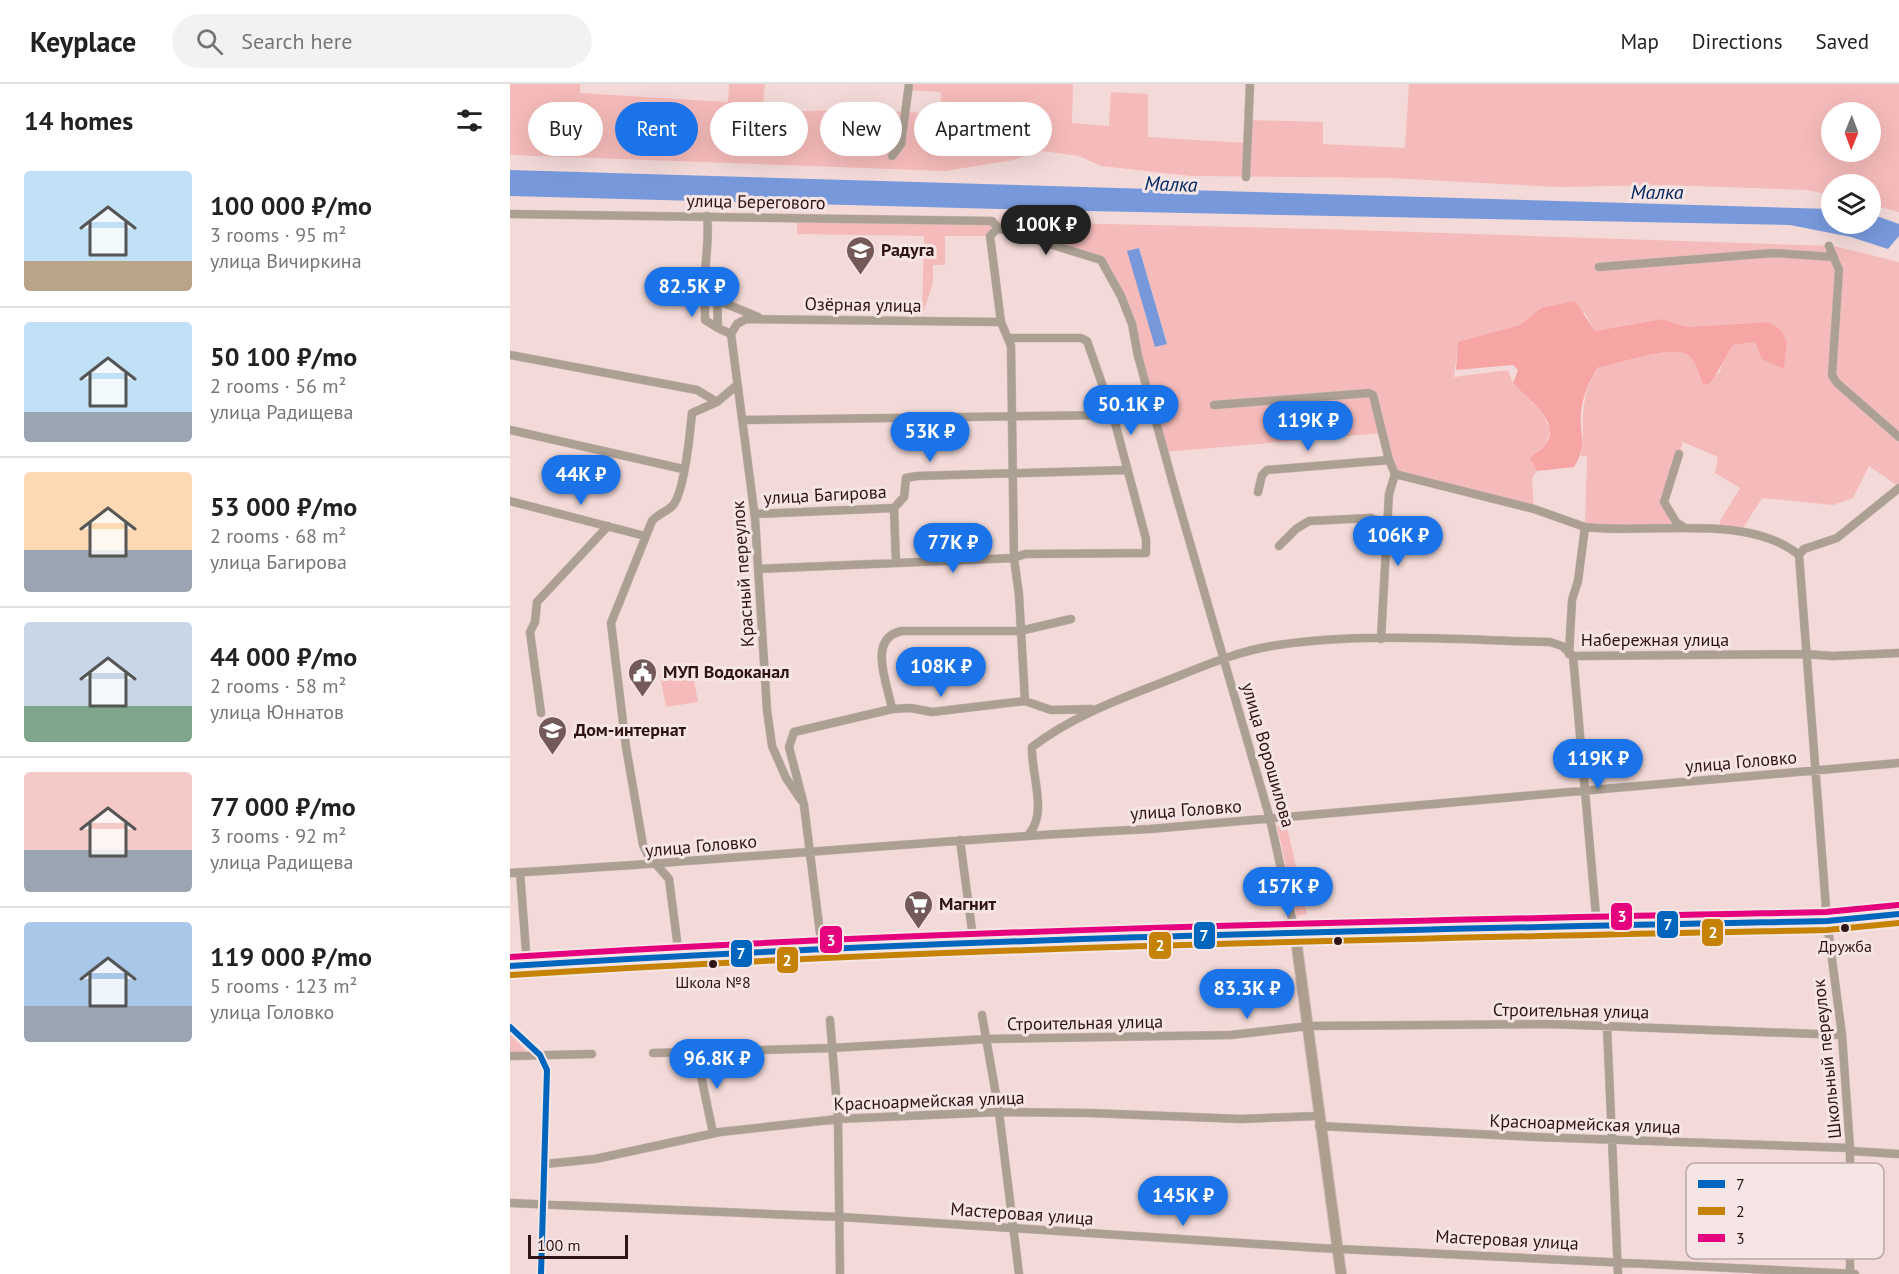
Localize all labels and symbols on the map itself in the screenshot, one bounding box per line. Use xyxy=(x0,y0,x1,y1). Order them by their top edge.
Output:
north arrow xyxy=(1821,102,1881,162)
water label: Малка xyxy=(1144,170,1198,198)
water label: Малка xyxy=(1630,179,1684,205)
street label: улица Берегового xyxy=(686,189,826,214)
pin: 100K ₽ xyxy=(997,205,1095,256)
school or university icon: Радуга xyxy=(844,234,876,276)
place label: Радуга xyxy=(881,238,934,261)
pin: 82.5K ₽ xyxy=(637,267,747,318)
street label: Озёрная улица xyxy=(804,292,922,317)
pin: 50.1K ₽ xyxy=(1076,385,1186,436)
pin: 119K ₽ xyxy=(1259,401,1357,452)
pin: 53K ₽ xyxy=(888,412,972,463)
pin: 44K ₽ xyxy=(539,455,623,506)
street label: улица Багирова xyxy=(763,480,887,509)
street label: Красный переулок xyxy=(726,500,759,648)
pin: 106K ₽ xyxy=(1349,516,1447,567)
pin: 77K ₽ xyxy=(911,523,995,574)
street label: Набережная улица xyxy=(1581,628,1729,651)
pin: 108K ₽ xyxy=(892,647,990,698)
public building icon: МУП Водоканал xyxy=(626,656,658,698)
place label: МУП Водоканал xyxy=(663,660,789,683)
street label: улица Ворошилова xyxy=(1237,680,1300,830)
school or university icon: Дом-интернат xyxy=(537,714,569,756)
place label: Дом-интернат xyxy=(574,718,687,741)
pin: 119K ₽ xyxy=(1549,739,1647,790)
street label: улица Головко xyxy=(1684,745,1798,778)
street label: улица Головко xyxy=(1129,794,1243,825)
street label: улица Головко xyxy=(644,829,758,862)
pin: 157K ₽ xyxy=(1239,867,1337,918)
supermarket icon: Магнит xyxy=(902,888,934,930)
place label: Магнит xyxy=(939,892,997,915)
line badge: 3 xyxy=(1610,902,1633,931)
text: 3 xyxy=(1617,906,1627,926)
line badge: 7 xyxy=(1656,910,1679,939)
text: 7 xyxy=(1663,914,1673,934)
line badge: 2 xyxy=(1701,918,1724,947)
line badge: 7 xyxy=(1193,921,1216,950)
text: 2 xyxy=(1708,922,1718,942)
marker: Дружба xyxy=(1839,922,1851,934)
line badge: 3 xyxy=(819,925,843,954)
text: 7 xyxy=(1199,925,1209,945)
text: 3 xyxy=(826,930,836,950)
line badge: 2 xyxy=(1148,931,1172,960)
text: 2 xyxy=(1155,935,1165,955)
unlabelled marker xyxy=(1332,935,1344,947)
place label: Дружба xyxy=(1818,936,1872,956)
line badge: 7 xyxy=(730,939,753,968)
text: 7 xyxy=(736,943,746,963)
line badge: 2 xyxy=(776,946,799,974)
text: 2 xyxy=(782,950,792,970)
marker: Школа №8 xyxy=(707,958,719,970)
pin: 83.3K ₽ xyxy=(1192,969,1302,1020)
place label: Школа №8 xyxy=(675,972,751,992)
street label: Школьный переулок xyxy=(1807,978,1846,1140)
street label: Строительная улица xyxy=(1493,998,1649,1023)
street label: Строительная улица xyxy=(1007,1010,1163,1035)
pin: 96.8K ₽ xyxy=(662,1039,772,1090)
street label: Красноармейская улица xyxy=(833,1086,1025,1115)
street label: Красноармейская улица xyxy=(1489,1109,1681,1138)
legend xyxy=(1686,1163,1884,1259)
text: 7 xyxy=(1736,1174,1745,1194)
pin: 145K ₽ xyxy=(1134,1176,1232,1227)
street label: Мастеровая улица xyxy=(950,1197,1094,1230)
text: 2 xyxy=(1736,1201,1745,1221)
street label: Мастеровая улица xyxy=(1435,1224,1579,1255)
text: 3 xyxy=(1736,1228,1745,1248)
scale bar xyxy=(528,1232,628,1260)

